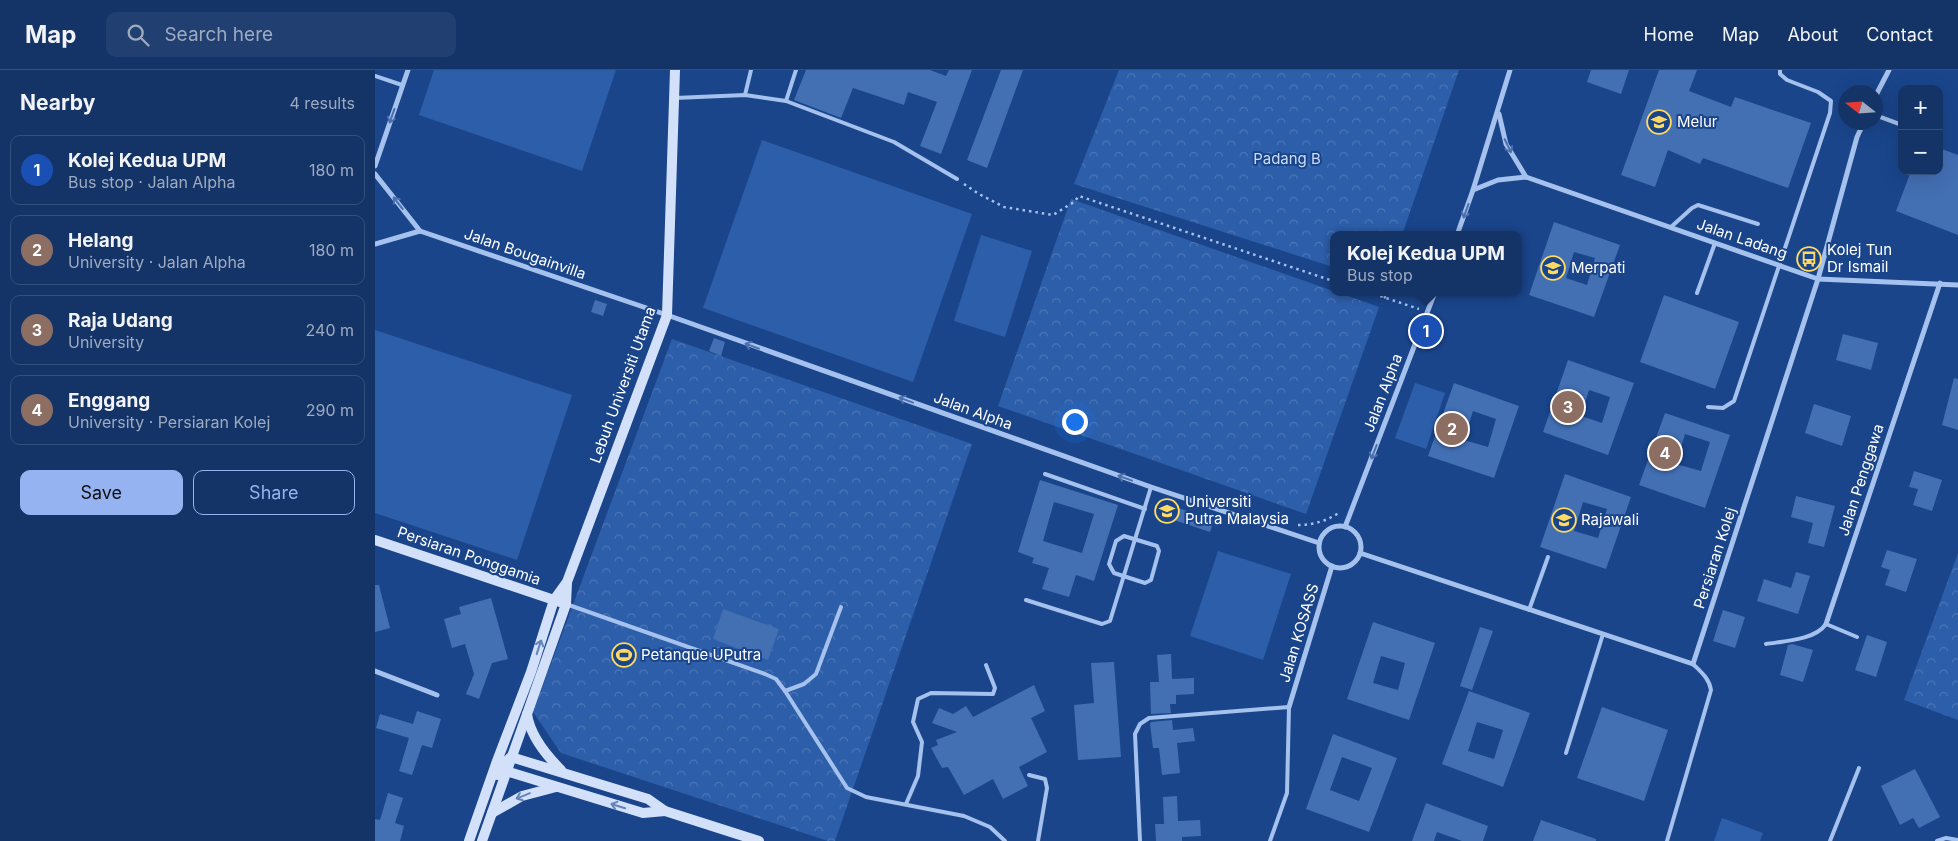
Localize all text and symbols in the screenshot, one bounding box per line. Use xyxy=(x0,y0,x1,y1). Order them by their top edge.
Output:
search box xyxy=(106,12,456,57)
text: Map xyxy=(25,20,76,49)
icon: search xyxy=(124,21,152,49)
text: Search here xyxy=(164,23,273,46)
text: Home xyxy=(1644,24,1694,45)
text: Map xyxy=(1722,24,1759,45)
text: About xyxy=(1787,24,1838,45)
text: Contact xyxy=(1866,24,1933,45)
north arrow xyxy=(1838,85,1883,130)
map controls xyxy=(1898,85,1943,175)
button: + xyxy=(1898,85,1943,130)
text: Nearby xyxy=(20,90,95,115)
text: 4 results xyxy=(290,93,355,113)
one-way arrow xyxy=(387,108,396,123)
school or university icon: Melur xyxy=(1646,109,1672,135)
place label: Melur xyxy=(1677,112,1718,131)
button: − xyxy=(1898,130,1943,175)
one-way arrow xyxy=(1503,138,1513,153)
text: Kolej Kedua UPM xyxy=(68,149,226,172)
park label: Padang B xyxy=(1253,149,1321,168)
text: 1 xyxy=(34,160,40,180)
text: 180 m xyxy=(309,160,354,180)
text: Bus stop · Jalan Alpha xyxy=(68,172,235,192)
one-way arrow xyxy=(392,196,403,209)
one-way arrow xyxy=(1461,202,1470,218)
street label: Jalan Ladang xyxy=(1694,214,1790,263)
street label: Jalan Bougainvilla xyxy=(462,224,589,283)
text: Helang xyxy=(68,229,134,252)
popup xyxy=(1330,231,1522,296)
text: 2 xyxy=(32,240,42,260)
text: 180 m xyxy=(309,240,354,260)
place label: Kolej Tun Dr Ismail xyxy=(1827,240,1892,276)
text: Kolej Kedua UPM xyxy=(1347,242,1505,265)
bus stop icon: Kolej Tun Dr Ismail xyxy=(1796,246,1822,272)
text: University · Jalan Alpha xyxy=(68,252,246,272)
school or university icon: Merpati xyxy=(1540,255,1566,281)
place label: Merpati xyxy=(1571,258,1625,277)
text: Bus stop xyxy=(1347,265,1413,285)
street label: Lebuh Universiti Utama xyxy=(585,304,660,466)
text: Raja Udang xyxy=(68,309,173,332)
pin: 1 xyxy=(1410,312,1442,350)
text: 3 xyxy=(32,320,42,340)
text: 240 m xyxy=(306,320,354,340)
text: University xyxy=(68,332,144,352)
one-way arrow xyxy=(745,341,761,350)
street label: Jalan Alpha xyxy=(1359,351,1406,435)
street label: Jalan Alpha xyxy=(931,387,1015,434)
pin: 3 xyxy=(1552,388,1584,426)
text: Enggang xyxy=(68,389,150,412)
one-way arrow xyxy=(898,395,914,404)
text: 4 xyxy=(32,400,42,420)
text: 290 m xyxy=(306,400,354,420)
your location xyxy=(1062,409,1088,435)
pin: 2 xyxy=(1436,410,1468,448)
text: University · Persiaran Kolej xyxy=(68,412,270,432)
street label: Jalan Penggawa xyxy=(1833,421,1888,538)
pin: 4 xyxy=(1649,434,1681,472)
one-way arrow xyxy=(1369,444,1378,459)
button: Save xyxy=(20,470,183,515)
button: Share xyxy=(193,470,355,515)
one-way arrow xyxy=(1118,473,1133,482)
place label: Universiti Putra Malaysia xyxy=(1185,492,1289,528)
school or university icon: Universiti Putra Malaysia xyxy=(1154,498,1180,524)
street label: Persiaran Kolej xyxy=(1689,505,1740,611)
school or university icon: Rajawali xyxy=(1551,507,1577,533)
place label: Rajawali xyxy=(1581,510,1639,529)
street label: Persiaran Ponggamia xyxy=(395,522,543,589)
street label: Jalan KOSASS xyxy=(1274,581,1323,685)
one-way arrow xyxy=(535,640,544,655)
sports icon: Petanque UPutra xyxy=(611,642,637,668)
place label: Petanque UPutra xyxy=(641,645,761,664)
one-way arrow xyxy=(516,792,531,802)
one-way arrow xyxy=(610,800,626,810)

